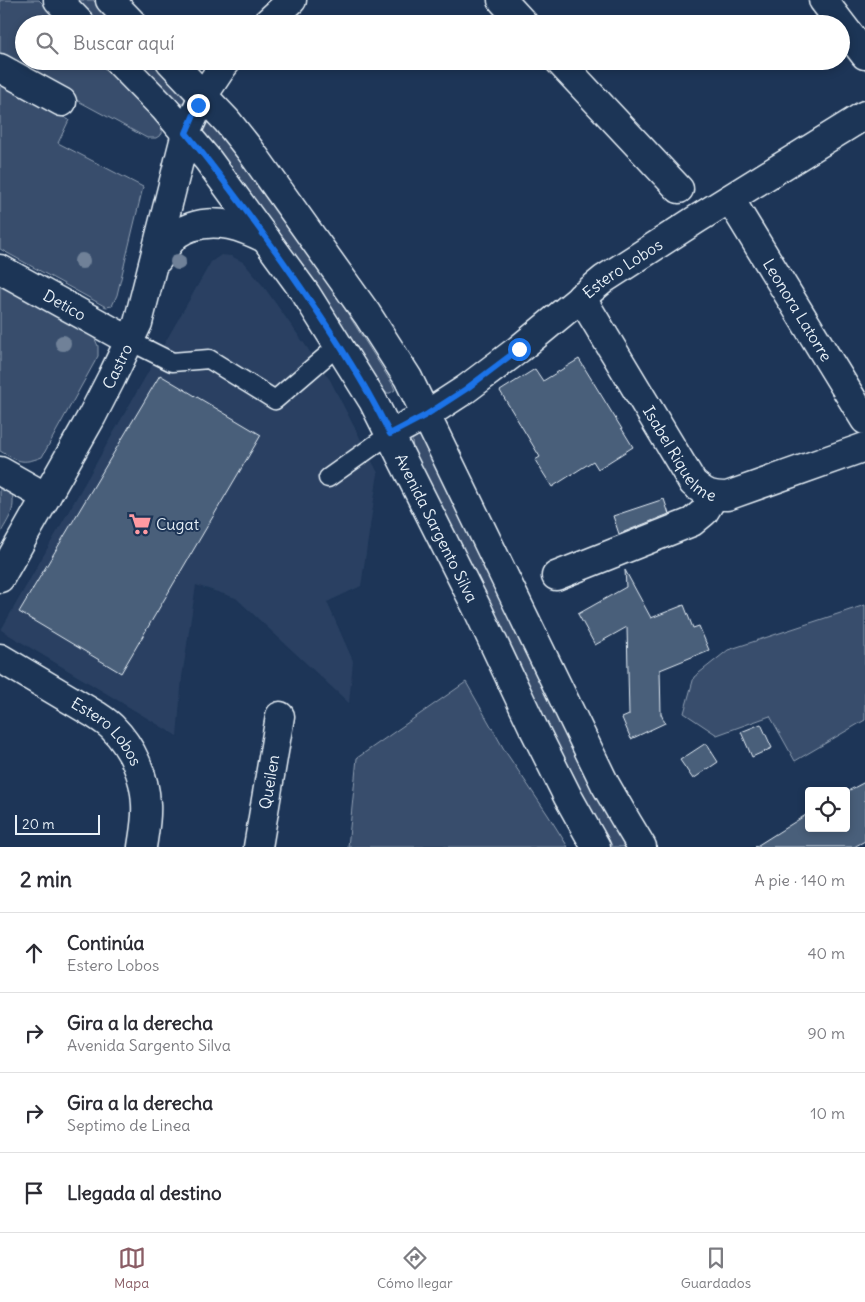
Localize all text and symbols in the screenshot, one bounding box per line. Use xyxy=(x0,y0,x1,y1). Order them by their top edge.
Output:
search box xyxy=(15,15,850,70)
icon: search xyxy=(33,29,61,57)
text: Buscar aquí xyxy=(73,31,174,55)
route end xyxy=(187,94,210,117)
street label: Estero Lobos xyxy=(578,234,666,303)
street label: Leonora Latorre xyxy=(759,255,837,365)
street label: Detico xyxy=(40,285,90,325)
route start xyxy=(508,338,531,361)
street label: Castro xyxy=(98,341,136,392)
street label: Isabel Riquelme xyxy=(639,402,718,505)
street label: Avenida Sargento Silva xyxy=(391,450,482,606)
supermarket icon: Cugat xyxy=(127,511,153,537)
place label: Cugat xyxy=(156,514,200,534)
street label: Estero Lobos xyxy=(68,693,146,769)
street label: Queilen xyxy=(255,753,283,811)
map controls xyxy=(805,787,850,832)
button: locate xyxy=(805,787,850,832)
scale bar xyxy=(15,812,100,835)
text: 20 m xyxy=(22,815,55,833)
text: 2 min xyxy=(20,866,72,893)
text: A pie · 140 m xyxy=(754,870,845,890)
text: Continúa xyxy=(67,931,144,955)
icon: ahead xyxy=(20,939,48,967)
text: 40 m xyxy=(807,943,845,963)
text: Estero Lobos xyxy=(67,955,159,975)
text: Gira a la derecha xyxy=(67,1011,213,1035)
icon: right xyxy=(20,1019,48,1047)
text: 90 m xyxy=(807,1023,845,1043)
text: Avenida Sargento Silva xyxy=(67,1035,231,1055)
text: Gira a la derecha xyxy=(67,1091,213,1115)
icon: right xyxy=(20,1099,48,1127)
text: 10 m xyxy=(810,1103,845,1123)
text: Septimo de Linea xyxy=(67,1115,190,1135)
icon: arrive xyxy=(20,1179,48,1207)
text: Llegada al destino xyxy=(67,1181,222,1205)
tab: Mapa xyxy=(114,1244,149,1292)
tab: Cómo llegar xyxy=(377,1244,453,1292)
tab: Guardados xyxy=(681,1244,751,1292)

